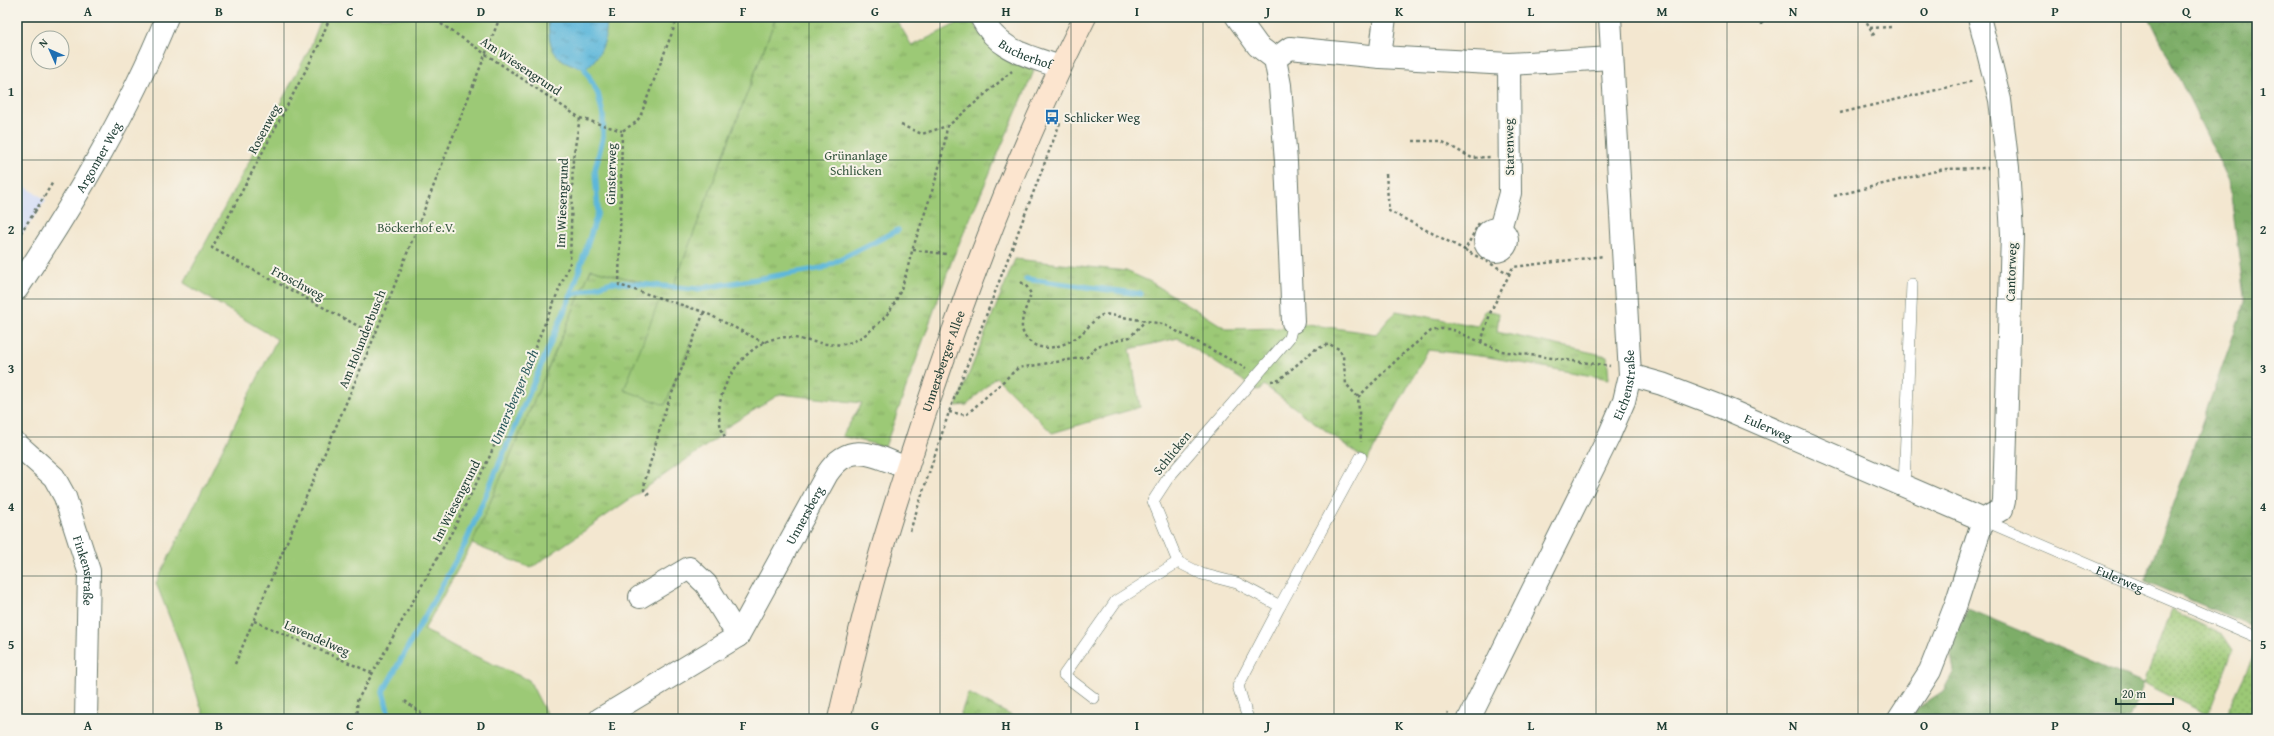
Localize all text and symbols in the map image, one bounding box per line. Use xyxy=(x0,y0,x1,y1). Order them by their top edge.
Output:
text: A xyxy=(84,2,93,21)
text: B xyxy=(215,2,223,21)
text: C xyxy=(346,2,354,21)
text: D xyxy=(477,2,485,21)
text: E xyxy=(609,2,616,21)
text: F xyxy=(740,2,747,21)
text: G xyxy=(871,2,879,21)
text: H xyxy=(1001,2,1011,21)
text: I xyxy=(1135,2,1139,21)
text: J xyxy=(1264,2,1271,21)
text: K xyxy=(1395,2,1404,21)
text: L xyxy=(1528,2,1535,21)
text: M xyxy=(1656,2,1668,21)
text: N xyxy=(1789,2,1798,21)
text: O xyxy=(1920,2,1928,21)
text: P xyxy=(2051,2,2059,21)
text: Q xyxy=(2182,2,2192,21)
north arrow xyxy=(30,30,70,70)
street label: Am Wiesengrund xyxy=(477,32,565,100)
text: N xyxy=(35,34,52,51)
street label: Bucherhof xyxy=(995,34,1057,74)
text: 1 xyxy=(8,82,14,101)
text: 1 xyxy=(2260,82,2266,101)
street label: Rosenweg xyxy=(243,100,285,157)
bus stop icon: Schlicker Weg xyxy=(1043,108,1061,126)
place label: Schlicker Weg xyxy=(1064,108,1140,127)
street label: Argonner Weg xyxy=(71,118,126,196)
street label: Starenweg xyxy=(1499,118,1519,176)
street label: Ginsterweg xyxy=(601,143,621,205)
park label: Grünanlage Schlicken xyxy=(824,146,888,180)
street label: Im Wiesengrund xyxy=(551,158,573,248)
park label: Böckerhof e.V. xyxy=(377,218,455,237)
text: 2 xyxy=(8,220,15,239)
text: 2 xyxy=(2260,220,2267,239)
street label: Cantorweg xyxy=(2000,242,2022,302)
street label: Froschweg xyxy=(268,261,328,305)
street label: Am Holunderbusch xyxy=(334,286,391,391)
street label: Unnersberger Allee xyxy=(917,308,969,414)
water label: Unnersberger Bach xyxy=(485,346,543,448)
street label: Eichenstraße xyxy=(1608,349,1639,423)
text: 3 xyxy=(8,359,14,378)
text: 3 xyxy=(2260,359,2266,378)
street label: Eulerweg xyxy=(1741,408,1796,446)
street label: Schlicken xyxy=(1148,426,1196,479)
street label: Im Wiesengrund xyxy=(427,457,485,545)
street label: Unnersberg xyxy=(781,482,829,548)
text: 4 xyxy=(8,497,15,516)
text: 4 xyxy=(2260,497,2267,516)
street label: Finkenstraße xyxy=(68,533,99,606)
street label: Eulerweg xyxy=(2093,560,2147,597)
street label: Lavendelweg xyxy=(281,615,353,661)
text: 5 xyxy=(8,635,15,654)
text: 5 xyxy=(2260,635,2267,654)
scale bar xyxy=(2116,680,2173,706)
text: 20 m xyxy=(2122,685,2146,702)
text: A xyxy=(84,716,93,735)
text: B xyxy=(215,716,223,735)
text: C xyxy=(346,716,354,735)
text: D xyxy=(477,716,485,735)
text: E xyxy=(609,716,616,735)
text: F xyxy=(740,716,747,735)
text: G xyxy=(871,716,879,735)
text: H xyxy=(1001,716,1011,735)
text: I xyxy=(1135,716,1139,735)
text: J xyxy=(1264,716,1271,735)
text: K xyxy=(1395,716,1404,735)
text: L xyxy=(1528,716,1535,735)
text: M xyxy=(1656,716,1668,735)
text: N xyxy=(1789,716,1798,735)
text: O xyxy=(1920,716,1928,735)
text: P xyxy=(2051,716,2059,735)
text: Q xyxy=(2182,716,2192,735)

